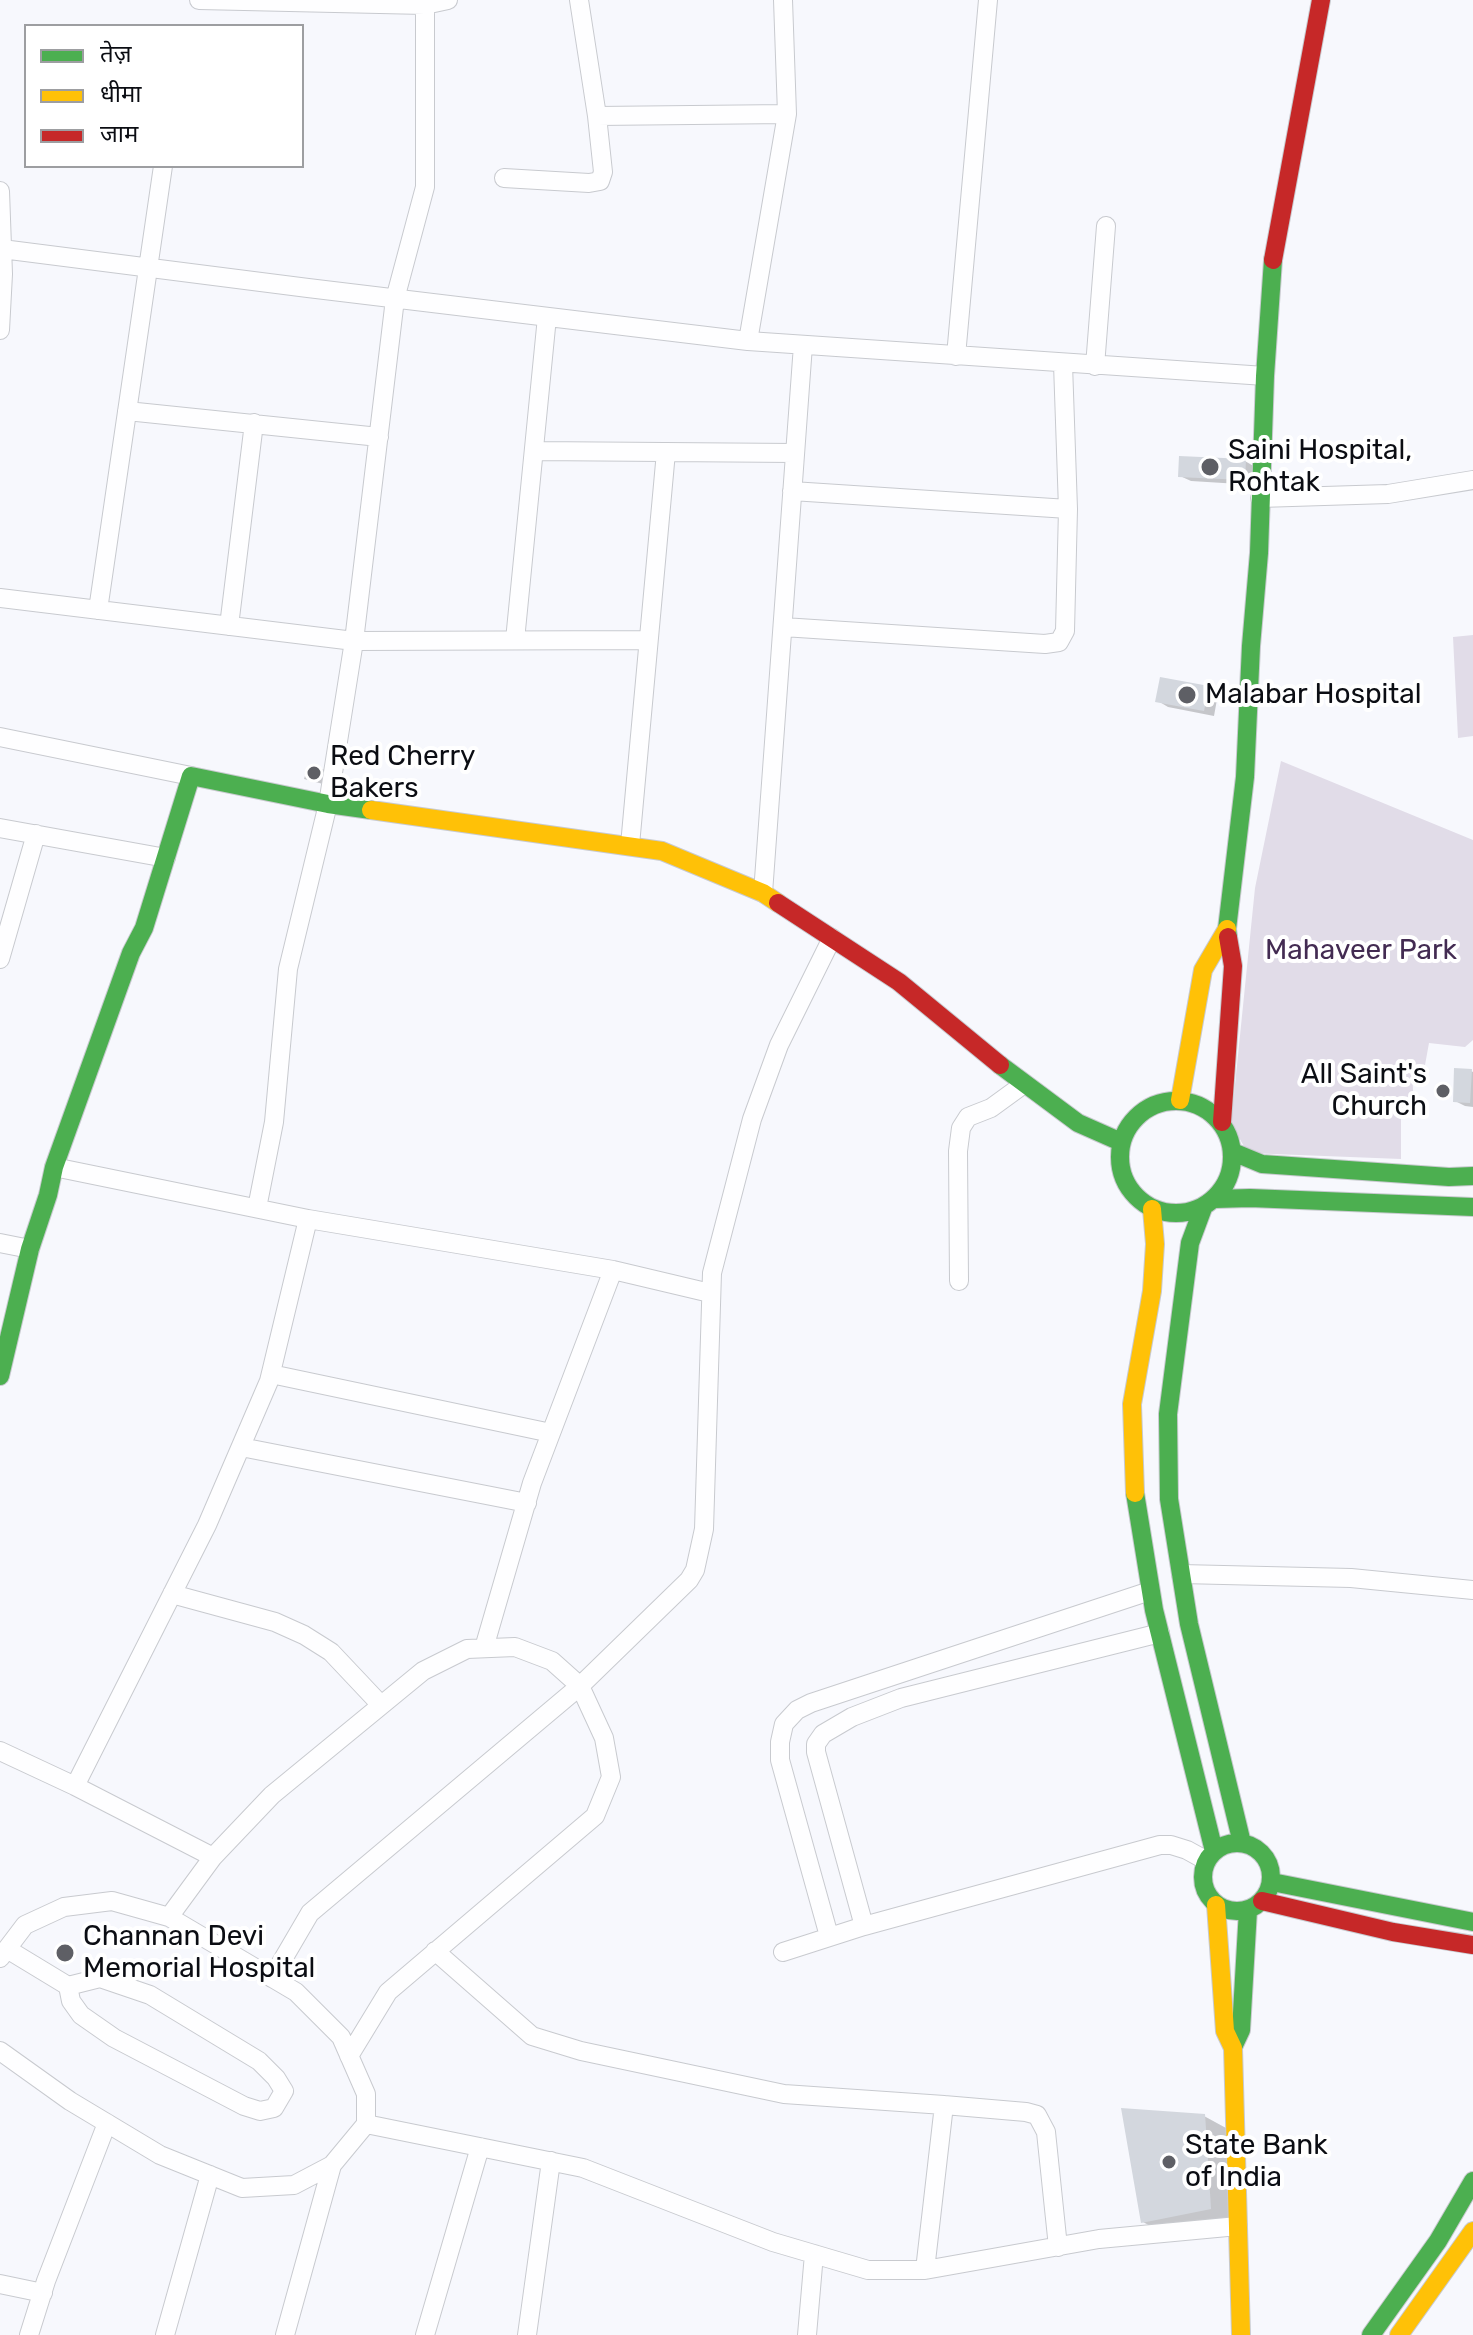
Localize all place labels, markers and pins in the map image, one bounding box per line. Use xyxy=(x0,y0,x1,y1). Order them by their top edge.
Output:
place label: Saini Hospital, Rohtak xyxy=(1228,434,1412,500)
marker: Saini Hospital, Rohtak xyxy=(1199,456,1221,478)
place label: Malabar Hospital xyxy=(1205,678,1422,712)
marker: Malabar Hospital xyxy=(1176,684,1198,706)
place label: Red Cherry Bakers xyxy=(330,740,475,806)
marker: Red Cherry Bakers xyxy=(305,764,323,782)
place label: All Saint's Church xyxy=(1301,1058,1427,1124)
marker: All Saint's Church xyxy=(1434,1082,1452,1100)
place label: Channan Devi Memorial Hospital xyxy=(83,1920,315,1986)
marker: Channan Devi Memorial Hospital xyxy=(54,1942,76,1964)
place label: State Bank of India xyxy=(1185,2129,1328,2195)
marker: State Bank of India xyxy=(1160,2153,1178,2171)

